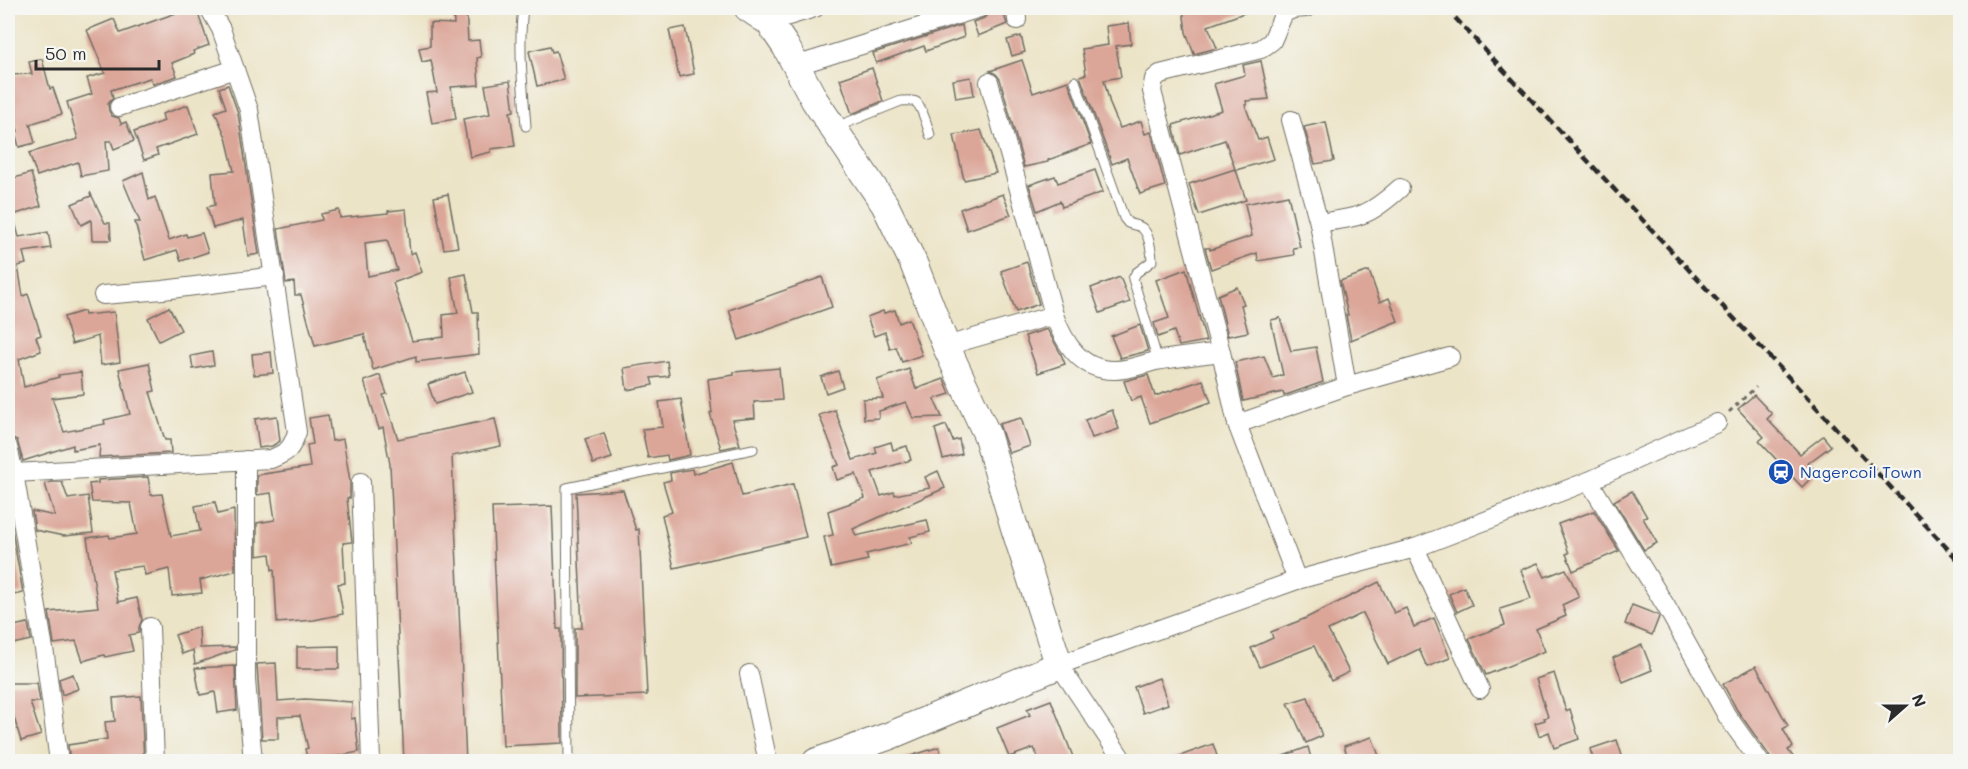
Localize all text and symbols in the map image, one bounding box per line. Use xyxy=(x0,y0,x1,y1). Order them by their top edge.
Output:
scale bar xyxy=(36,33,159,71)
text: 50 m xyxy=(45,41,87,65)
station icon: Nagercoil Town xyxy=(1766,457,1796,487)
place label: Nagercoil Town xyxy=(1800,461,1922,482)
north arrow xyxy=(1875,676,1935,736)
text: N xyxy=(1907,691,1931,710)

